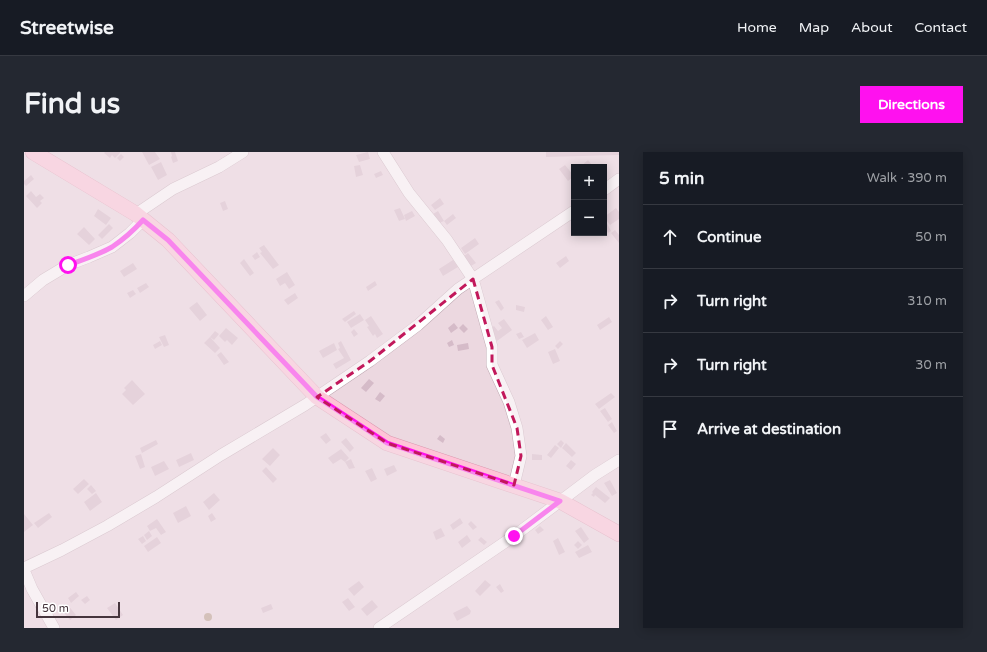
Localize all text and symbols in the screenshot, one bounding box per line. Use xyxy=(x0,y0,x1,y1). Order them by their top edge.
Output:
text: Streetwise xyxy=(20,17,114,39)
text: Home xyxy=(737,19,777,36)
text: Map xyxy=(799,19,829,36)
text: About xyxy=(851,19,893,36)
text: Contact xyxy=(915,19,967,36)
button: Directions xyxy=(860,86,963,123)
text: Find us xyxy=(24,87,120,121)
map controls xyxy=(571,164,607,236)
button: + xyxy=(571,164,607,200)
text: 5 min xyxy=(659,168,704,189)
text: Walk · 390 m xyxy=(867,170,947,186)
button: − xyxy=(571,200,607,236)
icon: ahead xyxy=(659,226,681,248)
text: Continue xyxy=(697,228,761,246)
text: 50 m xyxy=(915,229,947,245)
route start xyxy=(59,256,77,274)
icon: right xyxy=(659,290,681,312)
text: Turn right xyxy=(697,292,767,310)
text: 310 m xyxy=(907,293,947,309)
icon: right xyxy=(659,354,681,376)
text: Turn right xyxy=(697,356,767,374)
text: 30 m xyxy=(915,357,947,373)
icon: arrive xyxy=(659,418,681,440)
text: Arrive at destination xyxy=(697,420,841,438)
route end xyxy=(505,527,523,545)
scale bar xyxy=(36,600,120,619)
text: 50 m xyxy=(42,602,69,615)

